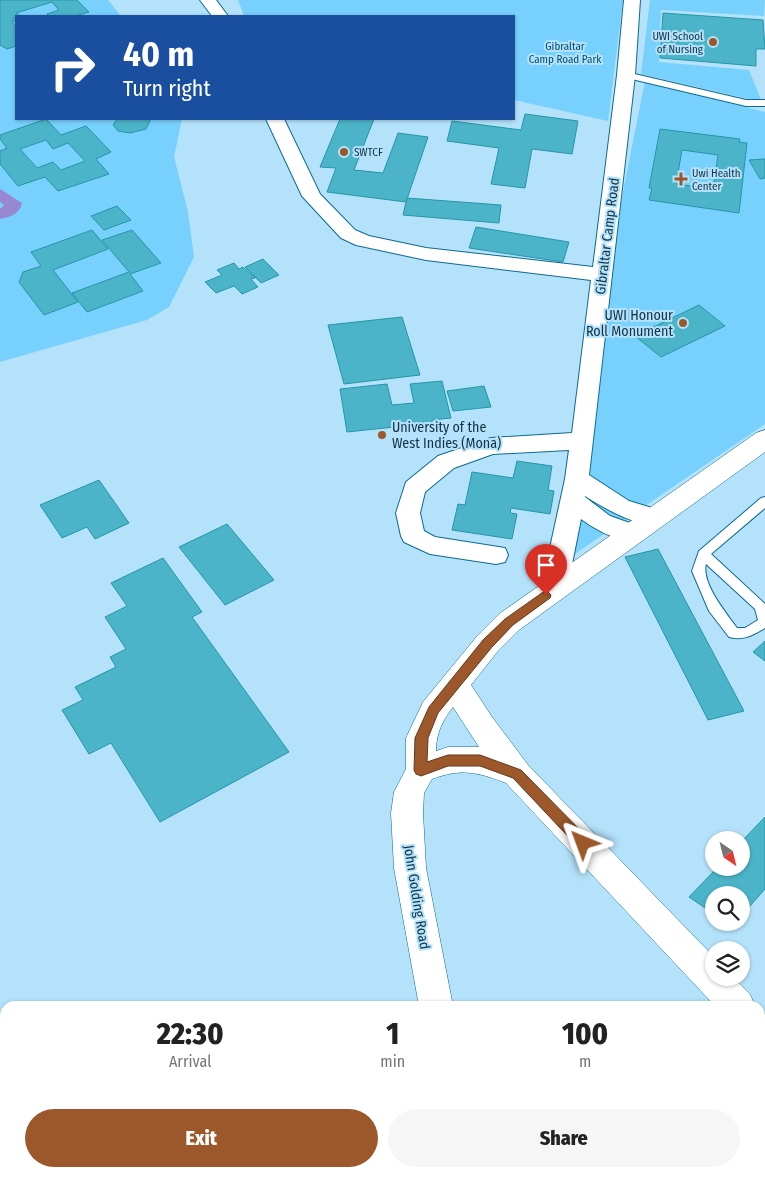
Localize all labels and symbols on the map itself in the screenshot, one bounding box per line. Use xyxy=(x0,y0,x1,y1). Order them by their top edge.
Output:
place label: UWI School of Nursing xyxy=(652,30,704,56)
marker: UWI School of Nursing xyxy=(707,36,719,48)
park label: Gibraltar Camp Road Park xyxy=(529,40,602,66)
marker: SWTCF xyxy=(338,146,350,158)
place label: SWTCF xyxy=(354,146,383,159)
place label: Uwi Health Center xyxy=(692,167,741,193)
marker: Uwi Health Center xyxy=(674,172,688,186)
street label: Gibraltar Camp Road xyxy=(592,177,623,296)
place label: UWI Honour Roll Monument xyxy=(586,307,673,340)
marker: UWI Honour Roll Monument xyxy=(677,317,689,329)
place label: University of the West Indies (Mona) xyxy=(392,419,501,452)
marker: University of the West Indies (Mona) xyxy=(376,429,388,441)
pin xyxy=(525,544,567,595)
position arrow xyxy=(556,816,608,868)
north arrow xyxy=(705,831,750,876)
street label: John Golding Road xyxy=(400,844,433,951)

